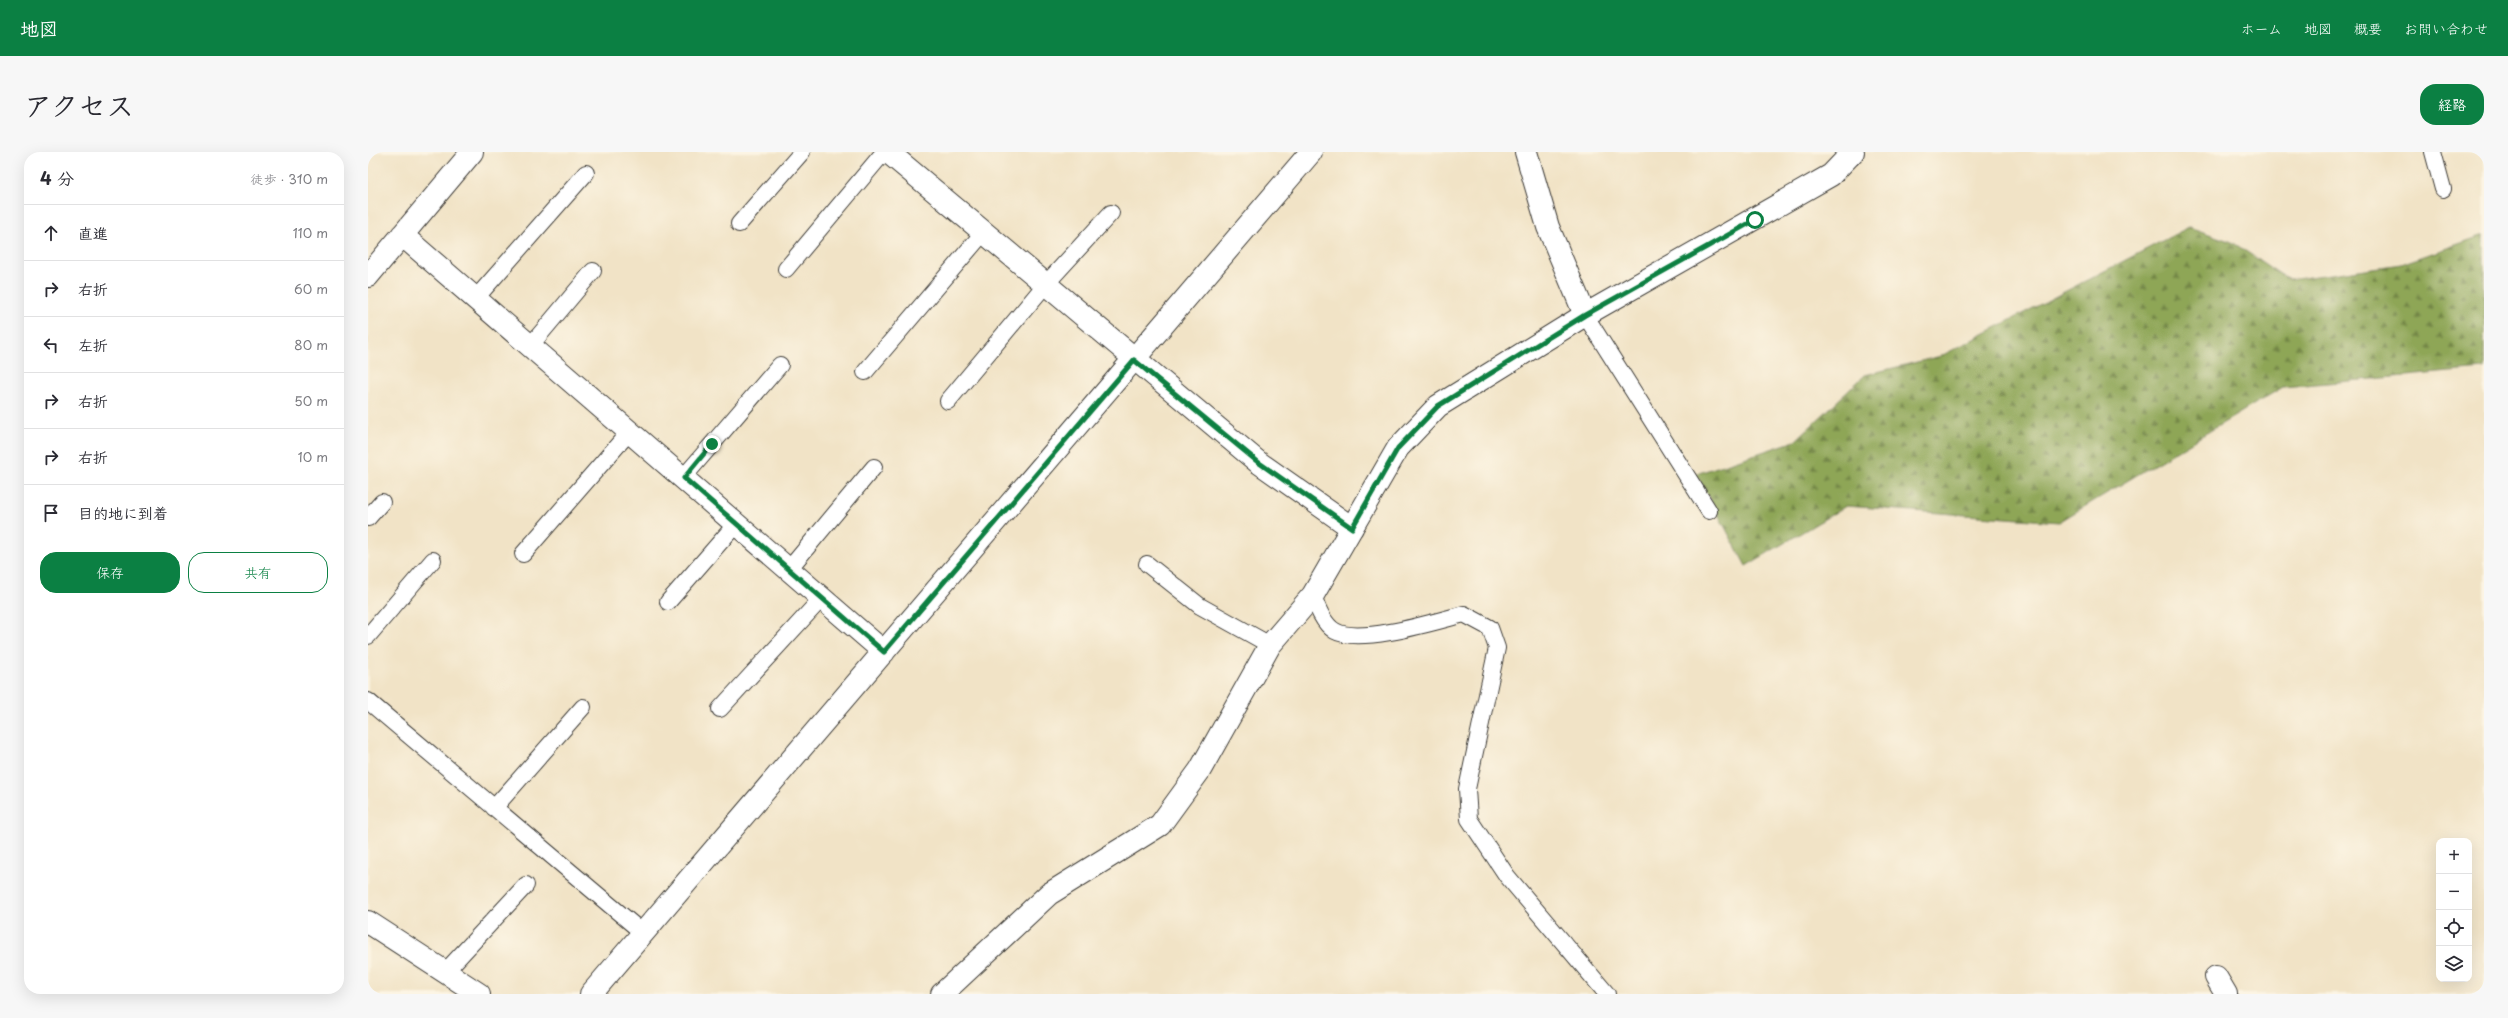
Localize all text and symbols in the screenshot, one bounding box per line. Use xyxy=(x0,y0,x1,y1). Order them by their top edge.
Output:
text: 地図 xyxy=(20,14,58,42)
text: ホーム xyxy=(2241,18,2282,39)
text: 地図 xyxy=(2304,18,2332,39)
text: 概要 xyxy=(2354,18,2382,39)
text: お問い合わせ xyxy=(2404,18,2488,39)
text: アクセス xyxy=(24,83,134,126)
button: 経路 xyxy=(2420,84,2484,125)
text: 4 分 xyxy=(40,165,74,191)
text: 徒歩 · 310 m xyxy=(251,169,328,188)
route start xyxy=(1746,211,1764,229)
text: 直進 xyxy=(78,221,108,244)
icon: ahead xyxy=(40,222,62,244)
text: 110 m xyxy=(293,223,328,242)
text: 右折 xyxy=(78,277,108,300)
icon: right xyxy=(40,278,62,300)
text: 60 m xyxy=(294,279,328,298)
text: 左折 xyxy=(78,333,108,356)
icon: left xyxy=(40,334,62,356)
text: 80 m xyxy=(294,335,328,354)
text: 右折 xyxy=(78,389,108,412)
icon: right xyxy=(40,390,62,412)
text: 50 m xyxy=(294,391,328,410)
route end xyxy=(703,435,721,453)
text: 右折 xyxy=(78,445,108,468)
icon: right xyxy=(40,446,62,468)
text: 10 m xyxy=(298,447,328,466)
text: 目的地に到着 xyxy=(78,501,168,524)
icon: arrive xyxy=(40,502,62,524)
button: 保存 xyxy=(40,552,180,593)
button: 共有 xyxy=(188,552,328,593)
map controls xyxy=(2436,838,2472,982)
button: + xyxy=(2436,838,2472,874)
button: − xyxy=(2436,874,2472,910)
button: locate xyxy=(2436,910,2472,946)
button: layers xyxy=(2436,946,2472,982)

